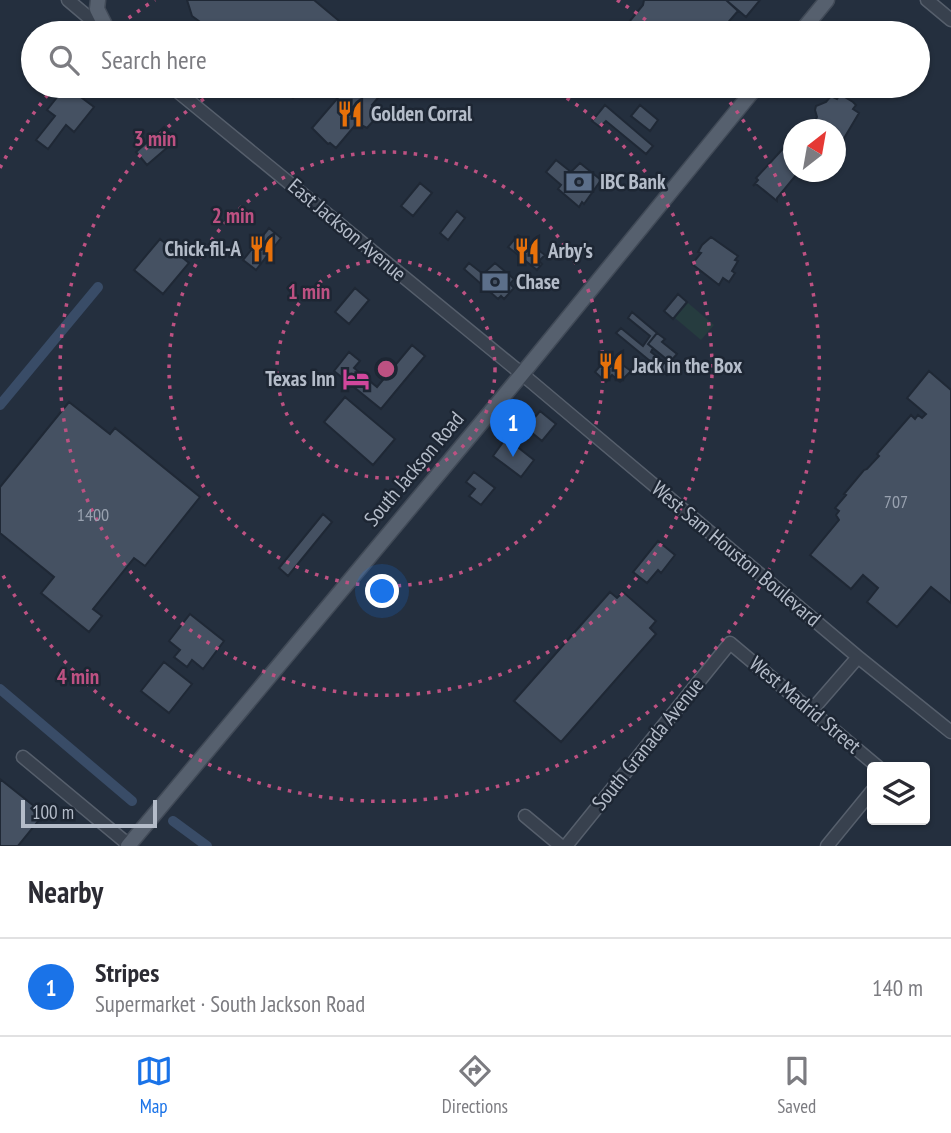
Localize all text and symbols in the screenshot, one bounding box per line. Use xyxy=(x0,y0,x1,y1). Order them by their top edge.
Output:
search box xyxy=(21,21,930,98)
icon: search xyxy=(45,41,83,79)
text: Search here xyxy=(101,43,207,76)
restaurant icon: Golden Corral xyxy=(335,99,365,129)
place label: Golden Corral xyxy=(371,100,473,127)
north arrow xyxy=(783,119,846,182)
text: 3 min xyxy=(134,125,176,152)
bank icon: IBC Bank xyxy=(564,167,594,197)
place label: IBC Bank xyxy=(600,168,666,195)
street label: East Jackson Avenue xyxy=(283,172,412,287)
text: 2 min xyxy=(212,202,254,229)
restaurant icon: Chick-fil-A xyxy=(247,234,277,264)
place label: Chick-fil-A xyxy=(164,235,241,262)
restaurant icon: Arby's xyxy=(512,236,542,266)
place label: Arby's xyxy=(547,237,593,264)
bank icon: Chase xyxy=(480,267,510,297)
place label: Chase xyxy=(516,268,560,295)
text: 1 min xyxy=(288,278,330,305)
restaurant icon: Jack in the Box xyxy=(596,351,626,381)
place label: Jack in the Box xyxy=(631,352,743,379)
centre of rings xyxy=(374,357,398,381)
hotel icon: Texas Inn xyxy=(341,364,371,394)
place label: Texas Inn xyxy=(265,365,335,392)
pin: 1 xyxy=(490,399,536,457)
street label: South Jackson Road xyxy=(358,406,469,532)
street label: West Sam Houston Boulevard xyxy=(646,475,826,632)
house number: 707 xyxy=(884,490,908,513)
house number: 1400 xyxy=(77,503,109,526)
your location xyxy=(365,574,399,608)
street label: West Madrid Street xyxy=(744,650,867,759)
text: 4 min xyxy=(57,663,99,690)
street label: South Granada Avenue xyxy=(586,672,709,816)
map controls xyxy=(867,762,930,825)
button: layers xyxy=(867,762,930,825)
scale bar xyxy=(21,797,158,829)
text: 100 m xyxy=(32,800,74,824)
text: Nearby xyxy=(28,872,103,911)
text: Stripes xyxy=(95,956,159,989)
text: 1 xyxy=(46,973,57,1002)
text: 140 m xyxy=(872,973,923,1002)
text: Supermarket · South Jackson Road xyxy=(95,989,365,1018)
tab: Map xyxy=(135,1052,173,1118)
tab: Directions xyxy=(442,1052,508,1118)
tab: Saved xyxy=(777,1052,816,1118)

